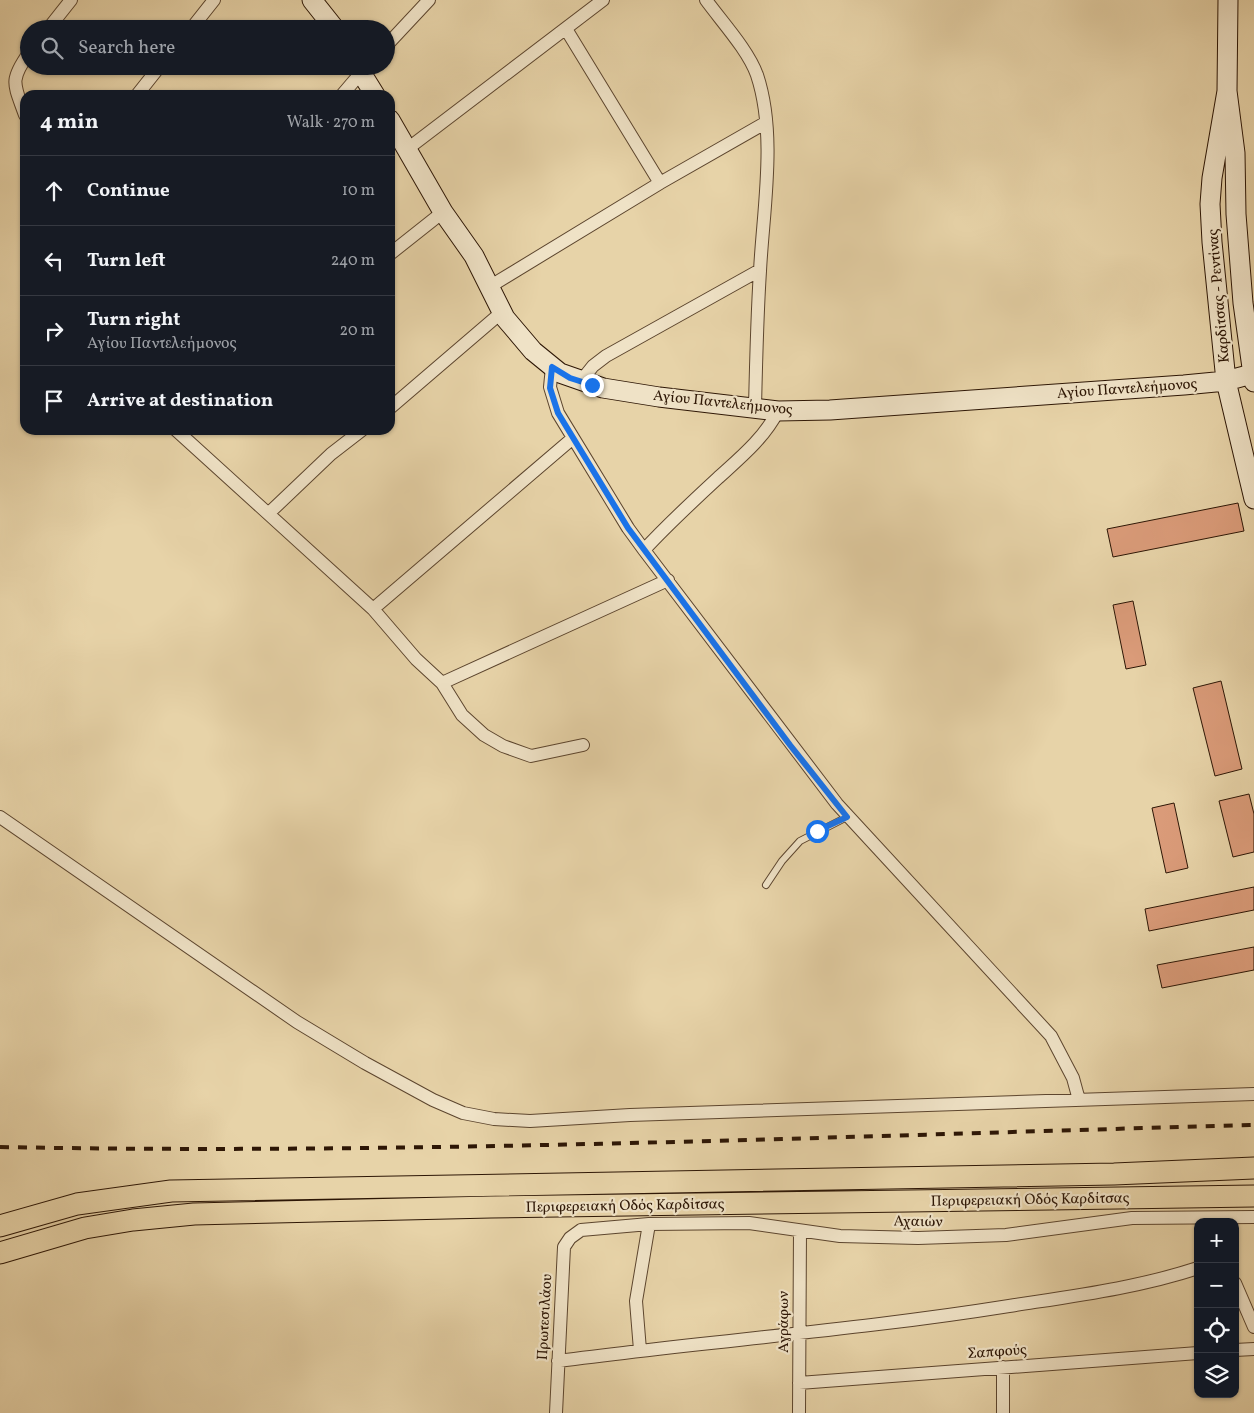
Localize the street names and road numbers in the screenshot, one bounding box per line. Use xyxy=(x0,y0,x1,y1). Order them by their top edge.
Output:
street label: Καρδίτσας - Ρεντίνας xyxy=(1203,228,1236,364)
street label: Αγίου Παντελεήμονος xyxy=(1056,374,1198,405)
street label: Αγίου Παντελεήμονος xyxy=(652,386,794,421)
street label: Περιφερειακή Οδός Καρδίτσας xyxy=(931,1188,1130,1213)
street label: Περιφερειακή Οδός Καρδίτσας xyxy=(526,1194,725,1219)
street label: Αχαιών xyxy=(893,1212,943,1233)
street label: Πρωτεσιλάου xyxy=(533,1273,558,1361)
street label: Αγράφων xyxy=(774,1291,795,1353)
street label: Σαπφούς xyxy=(967,1340,1028,1365)

